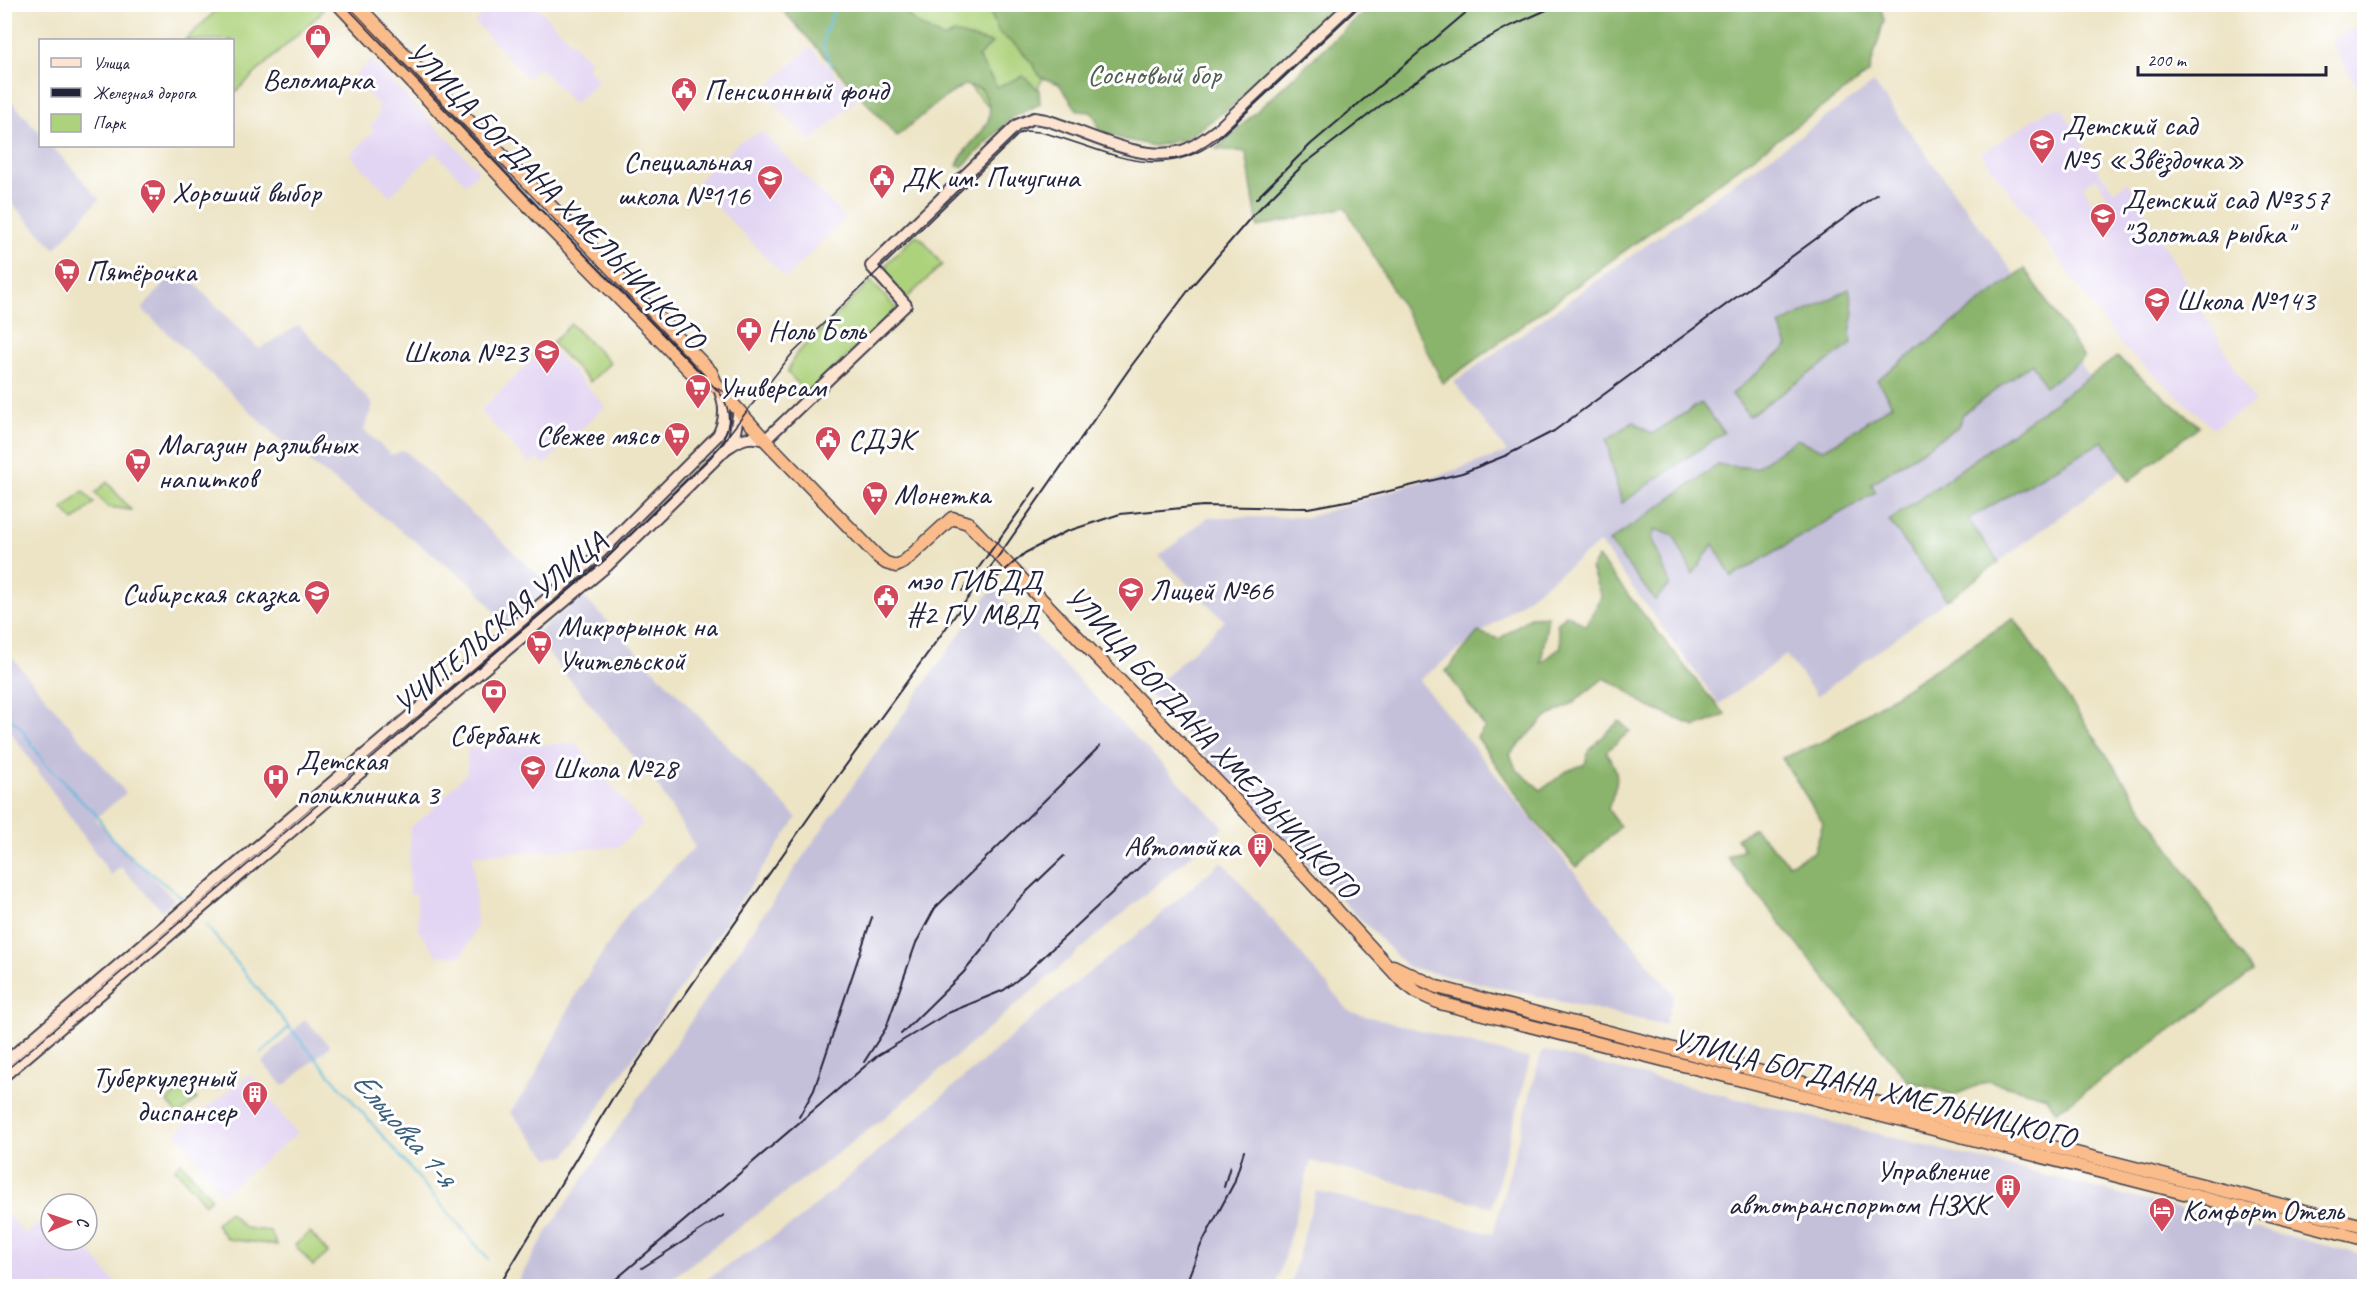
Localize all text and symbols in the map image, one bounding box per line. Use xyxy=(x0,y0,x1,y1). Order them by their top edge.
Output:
shop icon: Веломарка xyxy=(303,22,333,60)
street label: УЛИЦА БОГДАНА ХМЕЛЬНИЦКОГО xyxy=(399,33,715,359)
legend xyxy=(39,39,234,147)
scale bar xyxy=(2138,39,2326,77)
text: 200 m xyxy=(2147,49,2188,71)
text: Улица xyxy=(93,52,130,74)
park label: Сосновый бор xyxy=(1087,55,1222,93)
place label: Веломарка xyxy=(263,60,375,98)
place label: Пенсионный фонд xyxy=(704,71,891,109)
public building icon: Пенсионный фонд xyxy=(669,75,699,113)
text: Железная дорога xyxy=(93,82,197,105)
place label: Детский сад №5 «Звёздочка» xyxy=(2062,106,2244,178)
text: Парк xyxy=(93,112,127,134)
school or university icon: Детский сад №5 «Звёздочка» xyxy=(2027,127,2057,165)
place label: Специальная школа №116 xyxy=(617,142,753,214)
place label: ДК им. Пичугина xyxy=(902,158,1082,196)
public building icon: ДК им. Пичугина xyxy=(867,162,897,200)
school or university icon: Специальная школа №116 xyxy=(755,163,785,201)
place label: Хороший выбор xyxy=(172,173,322,211)
supermarket icon: Хороший выбор xyxy=(138,177,168,215)
place label: Детский сад №357 "Золотая рыбка" xyxy=(2122,180,2331,252)
school or university icon: Детский сад №357 "Золотая рыбка" xyxy=(2088,201,2118,239)
place label: Пятёрочка xyxy=(86,252,198,290)
supermarket icon: Пятёрочка xyxy=(52,256,82,294)
place label: Школа №143 xyxy=(2176,281,2317,319)
school or university icon: Школа №143 xyxy=(2142,285,2172,323)
place label: Ноль Боль xyxy=(768,311,868,349)
pharmacy icon: Ноль Боль xyxy=(734,315,764,353)
place label: Школа №23 xyxy=(403,333,530,371)
school or university icon: Школа №23 xyxy=(532,337,562,375)
place label: Универсам xyxy=(718,368,828,406)
supermarket icon: Универсам xyxy=(683,372,713,410)
place label: Свежее мясо xyxy=(536,416,661,454)
supermarket icon: Свежее мясо xyxy=(662,420,692,458)
place label: СДЭК xyxy=(848,420,920,458)
public building icon: СДЭК xyxy=(813,424,843,462)
place label: Магазин разливных напитков xyxy=(158,425,359,497)
supermarket icon: Магазин разливных напитков xyxy=(123,446,153,484)
place label: Монетка xyxy=(894,475,993,513)
supermarket icon: Монетка xyxy=(860,479,890,517)
street label: УЧИТЕЛЬСКАЯ УЛИЦА xyxy=(386,522,615,723)
place label: мэо ГИБДД #2 ГУ МВД xyxy=(906,561,1044,633)
place label: Лицей №66 xyxy=(1150,571,1274,609)
place label: Сибирская сказка xyxy=(122,574,301,612)
school or university icon: Лицей №66 xyxy=(1116,575,1146,613)
school or university icon: Сибирская сказка xyxy=(302,578,332,616)
street label: УЛИЦА БОГДАНА ХМЕЛЬНИЦКОГО xyxy=(1057,578,1369,908)
public building icon: мэо ГИБДД #2 ГУ МВД xyxy=(871,582,901,620)
place label: Микрорынок на Учительской xyxy=(558,607,718,679)
supermarket icon: Микрорынок на Учительской xyxy=(524,628,554,666)
bank icon: Сбербанк xyxy=(479,677,509,715)
place label: Сбербанк xyxy=(450,715,540,753)
place label: Детская поликлиника 3 xyxy=(296,741,442,813)
place label: Школа №28 xyxy=(552,749,680,787)
school or university icon: Школа №28 xyxy=(518,753,548,791)
hospital icon: Детская поликлиника 3 xyxy=(261,762,291,800)
place label: Автомойка xyxy=(1124,827,1242,865)
building icon: Автомойка xyxy=(1245,831,1275,869)
street label: УЛИЦА БОГДАНА ХМЕЛЬНИЦКОГО xyxy=(1669,1020,2082,1157)
place label: Туберкулезный диспансер xyxy=(92,1058,238,1130)
water label: Ельцовка 1-я xyxy=(343,1062,468,1197)
building icon: Туберкулезный диспансер xyxy=(240,1079,270,1117)
place label: Управление автотранспортом НЗХК xyxy=(1728,1151,1994,1223)
building icon: Управление автотранспортом НЗХК xyxy=(1993,1172,2023,1210)
place label: Комфорт Отель xyxy=(2182,1191,2346,1229)
north arrow xyxy=(39,1192,99,1252)
hotel icon: Комфорт Отель xyxy=(2147,1195,2177,1233)
text: С xyxy=(73,1217,93,1228)

